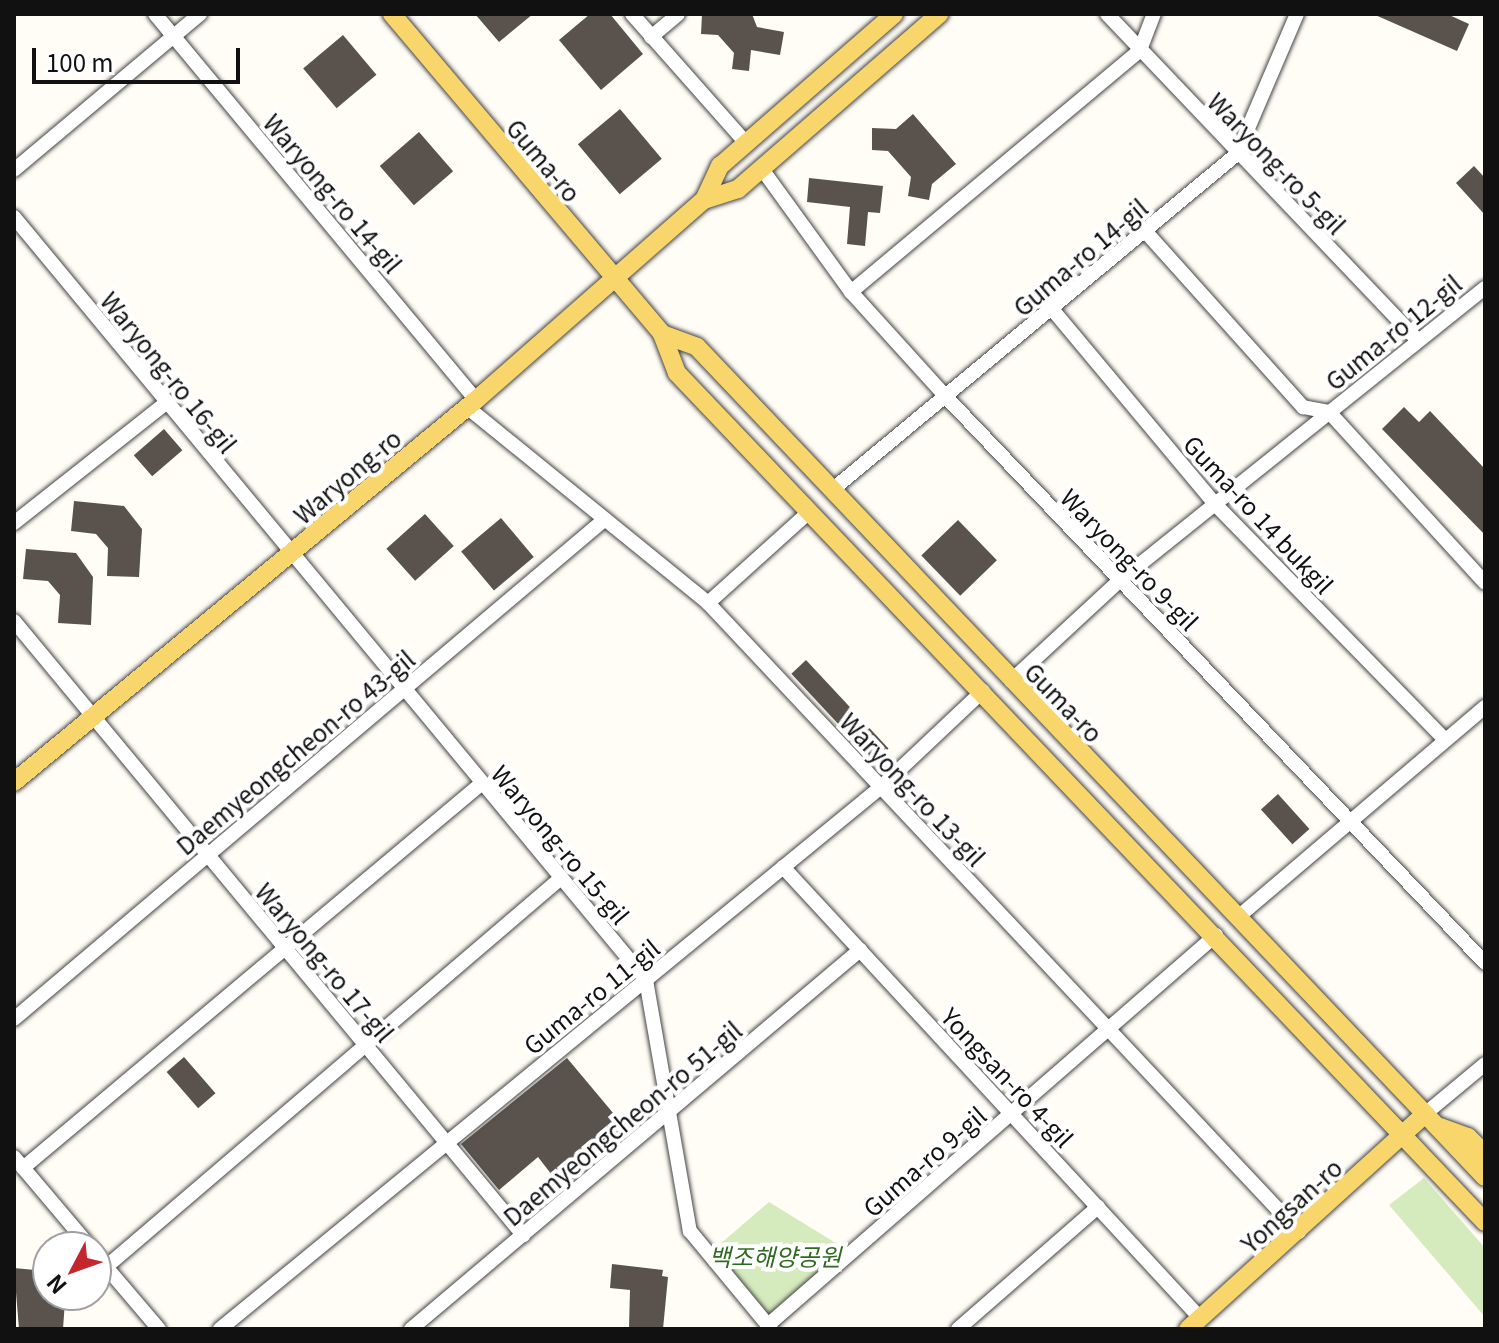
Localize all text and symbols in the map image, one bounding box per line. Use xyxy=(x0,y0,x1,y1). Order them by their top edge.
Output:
scale bar xyxy=(36,32,244,82)
text: 100 m xyxy=(46,44,114,79)
street label: Waryong-ro 5-gil xyxy=(1202,86,1352,240)
street label: Waryong-ro 14-gil xyxy=(258,108,408,278)
street label: Guma-ro xyxy=(501,113,587,207)
street label: Guma-ro 14-gil xyxy=(1007,193,1153,321)
street label: Guma-ro 12-gil xyxy=(1319,269,1467,395)
street label: Waryong-ro 16-gil xyxy=(95,286,243,458)
street label: Waryong-ro xyxy=(288,423,406,529)
street label: Guma-ro 14 bukgil xyxy=(1178,429,1340,599)
street label: Waryong-ro 9-gil xyxy=(1055,482,1205,636)
street label: Daemyeongcheon-ro 43-gil xyxy=(170,644,420,860)
street label: Guma-ro xyxy=(1019,657,1109,747)
street label: Waryong-ro 13-gil xyxy=(835,707,991,871)
street label: Waryong-ro 15-gil xyxy=(486,759,636,929)
street label: Waryong-ro 17-gil xyxy=(250,877,400,1047)
street label: Guma-ro 11-gil xyxy=(517,933,665,1059)
street label: Yongsan-ro 4-gil xyxy=(936,1002,1080,1152)
street label: Daemyeongcheon-ro 51-gil xyxy=(497,1015,747,1231)
street label: Guma-ro 9-gil xyxy=(857,1100,991,1222)
street label: Yongsan-ro xyxy=(1235,1152,1347,1258)
north arrow xyxy=(32,1231,112,1311)
park label: 백조해양공원 xyxy=(709,1242,841,1270)
text: N xyxy=(38,1269,73,1302)

